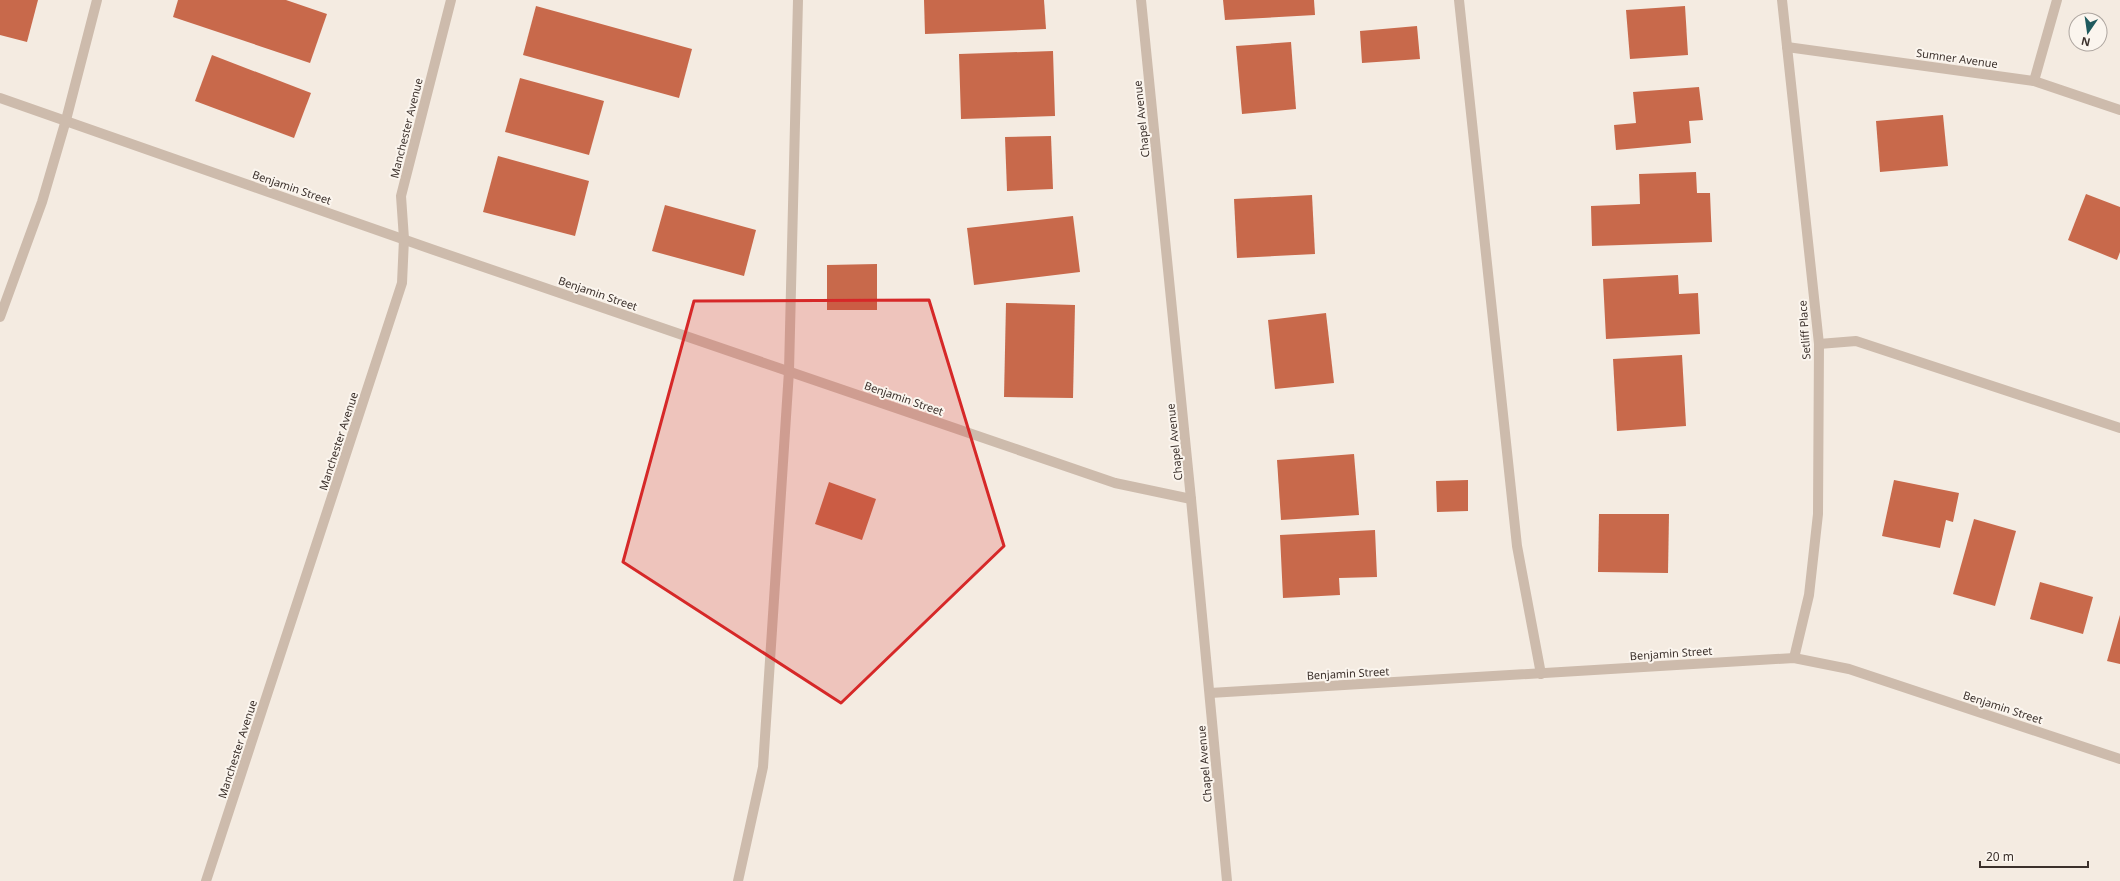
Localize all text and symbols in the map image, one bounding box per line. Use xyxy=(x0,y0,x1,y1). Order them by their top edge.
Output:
north arrow xyxy=(2068,12,2108,52)
text: N xyxy=(2080,34,2092,51)
street label: Sumner Avenue xyxy=(1915,45,1999,71)
street label: Manchester Avenue xyxy=(386,76,426,180)
street label: Chapel Avenue xyxy=(1130,80,1152,158)
street label: Benjamin Street xyxy=(250,166,334,208)
street label: Benjamin Street xyxy=(556,272,640,314)
street label: Setliff Place xyxy=(1794,300,1814,360)
street label: Benjamin Street xyxy=(862,377,946,419)
street label: Manchester Avenue xyxy=(315,390,361,492)
street label: Chapel Avenue xyxy=(1163,403,1185,481)
street label: Benjamin Street xyxy=(1629,643,1713,663)
street label: Benjamin Street xyxy=(1306,663,1390,683)
street label: Benjamin Street xyxy=(1961,687,2045,727)
street label: Manchester Avenue xyxy=(214,698,260,800)
street label: Chapel Avenue xyxy=(1193,725,1215,803)
scale bar xyxy=(1980,843,2088,869)
text: 20 m xyxy=(1986,848,2014,865)

